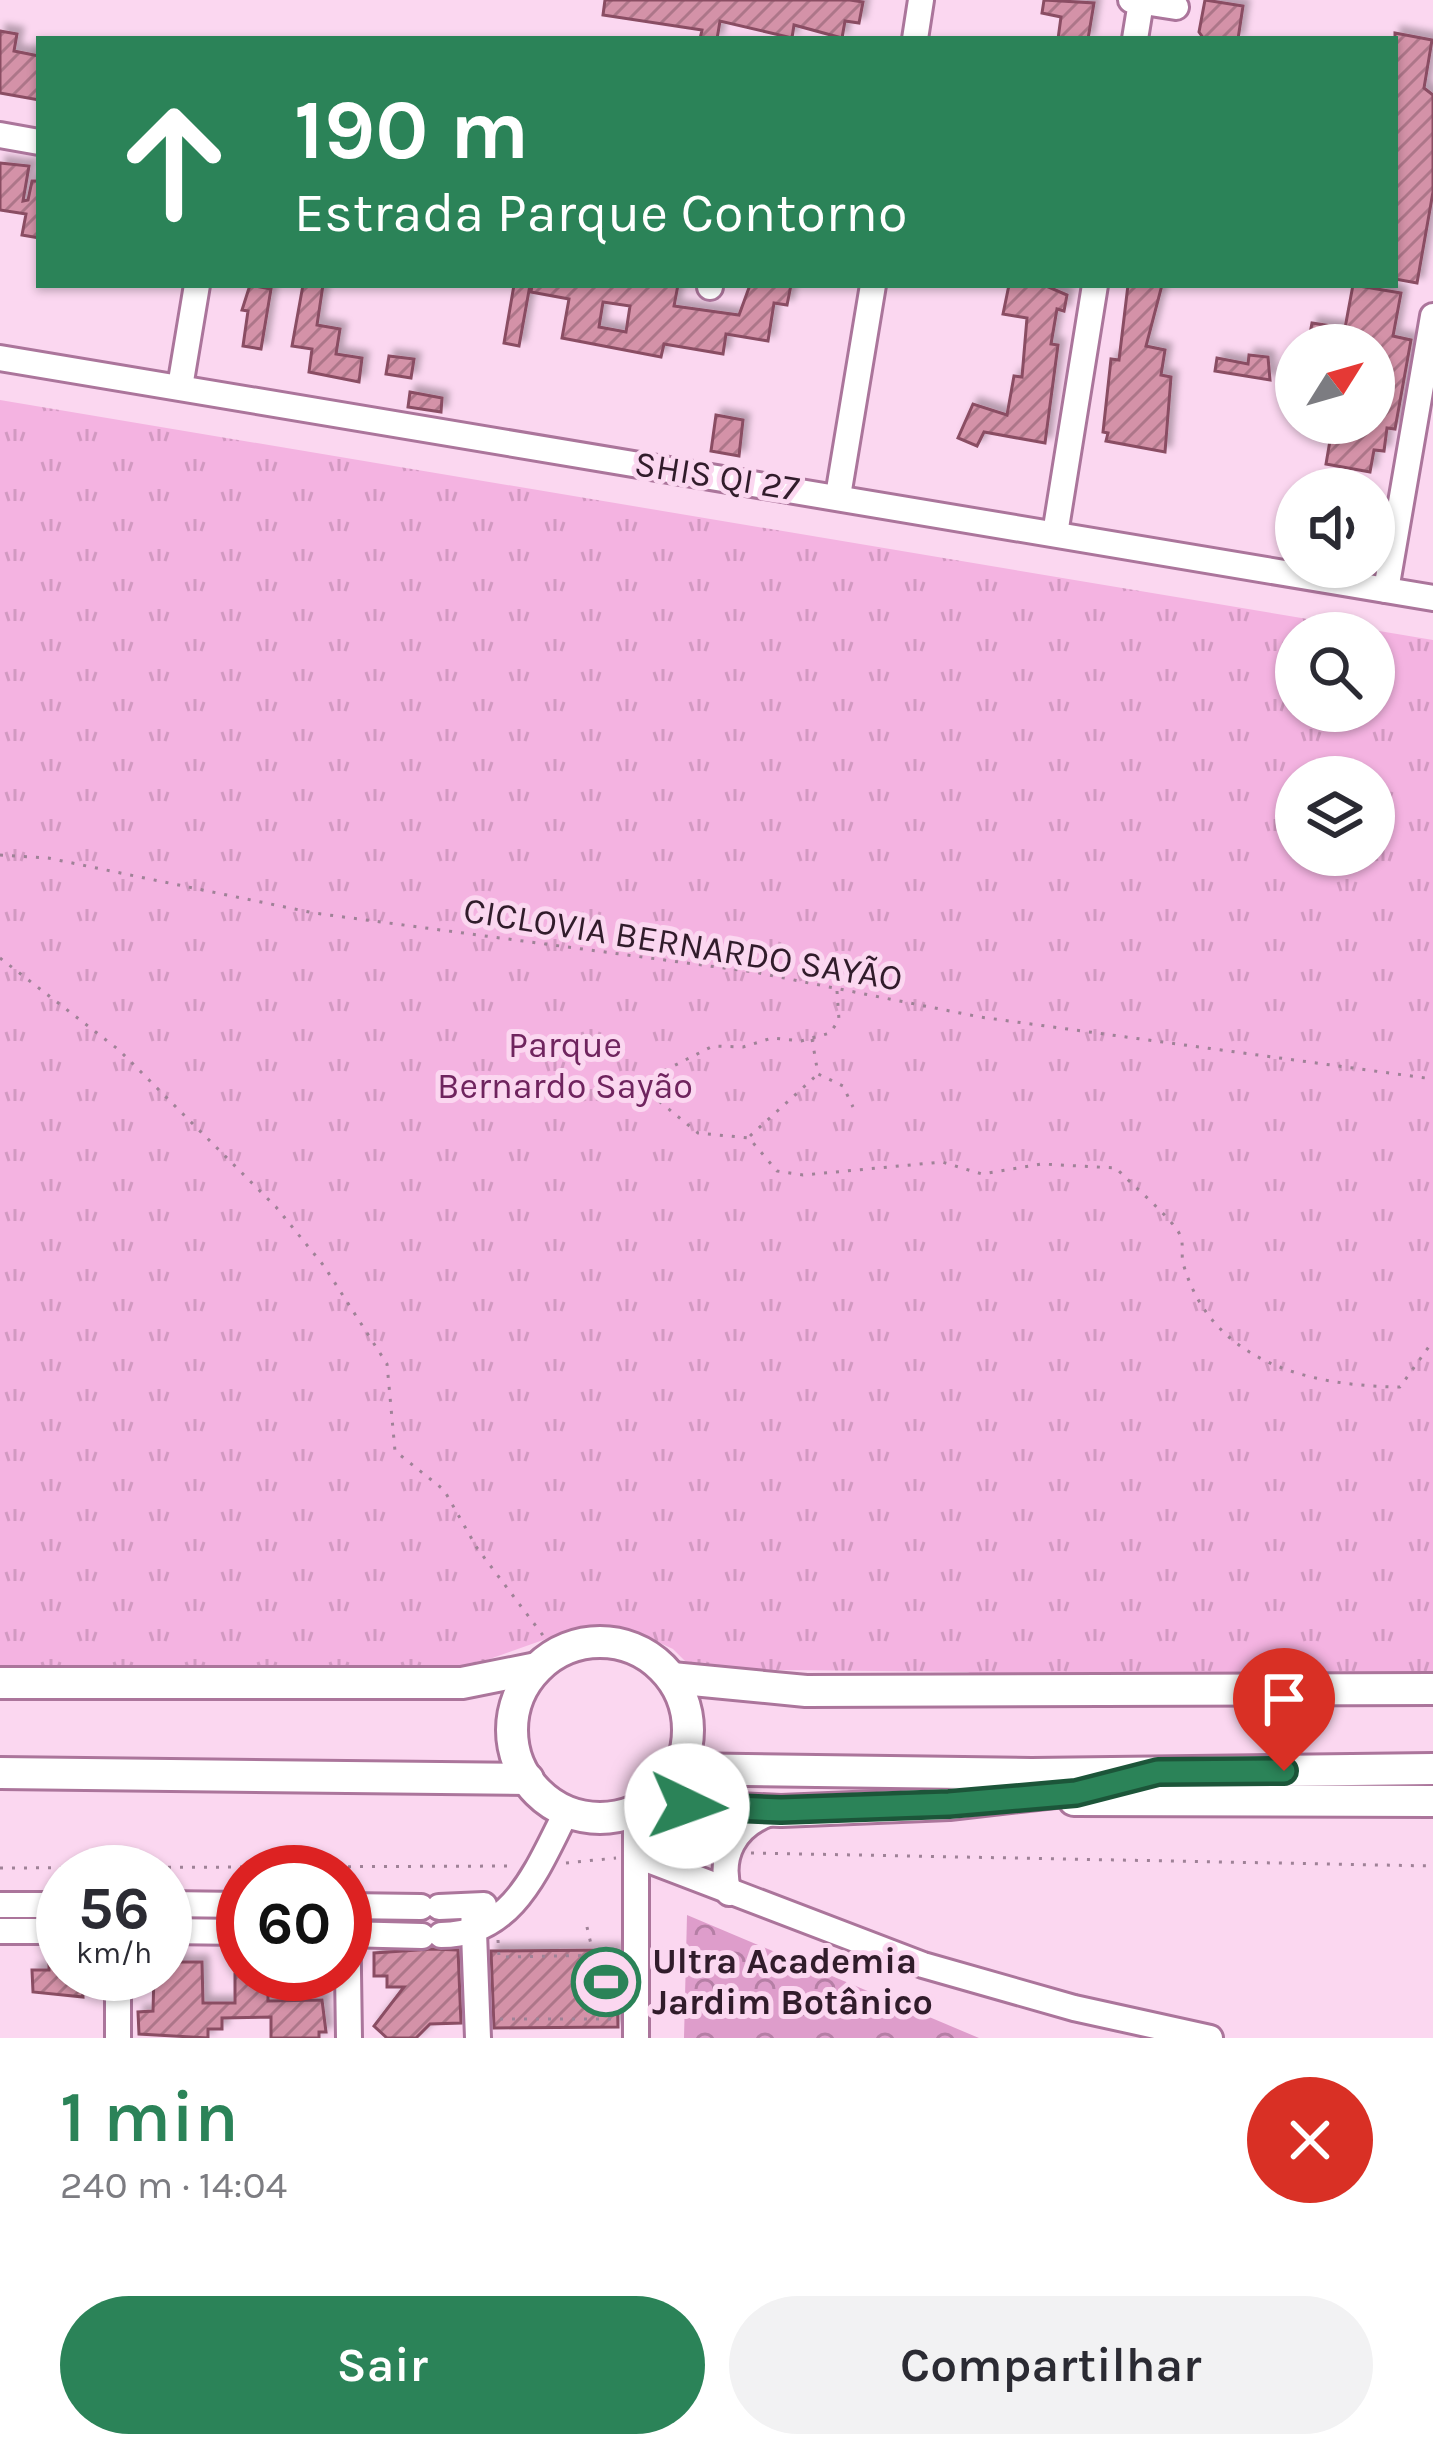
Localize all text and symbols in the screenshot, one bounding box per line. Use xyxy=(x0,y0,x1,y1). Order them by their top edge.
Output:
text: 190 m xyxy=(294,81,529,179)
icon: ahead xyxy=(96,84,252,240)
text: Estrada Parque Contorno xyxy=(294,181,907,245)
north arrow xyxy=(1275,324,1395,444)
map controls xyxy=(1275,324,1395,876)
street label: SHIS QI 27 xyxy=(632,442,802,510)
button: sound xyxy=(1275,468,1395,588)
button: search xyxy=(1275,612,1395,732)
button: layers xyxy=(1275,756,1395,876)
street label: CICLOVIA BERNARDO SAYÃO xyxy=(461,889,905,999)
park label: Parque Bernardo Sayão xyxy=(437,1024,693,1107)
pin xyxy=(1233,1648,1335,1771)
icon: arrive xyxy=(1251,1666,1317,1732)
position arrow xyxy=(624,1743,750,1869)
speed limit sign: 60 xyxy=(216,1845,372,2001)
text: 56 xyxy=(78,1873,150,1943)
text: km/h xyxy=(76,1935,152,1971)
place label: Ultra Academia Jardim Botânico xyxy=(652,1940,933,2023)
sports icon: Ultra Academia Jardim Botânico xyxy=(571,1947,641,2017)
text: 1 min xyxy=(60,2075,239,2159)
button: close xyxy=(1247,2077,1373,2203)
text: 240 m · 14:04 xyxy=(60,2162,287,2208)
button: Sair xyxy=(60,2296,705,2434)
button: Compartilhar xyxy=(729,2296,1373,2434)

